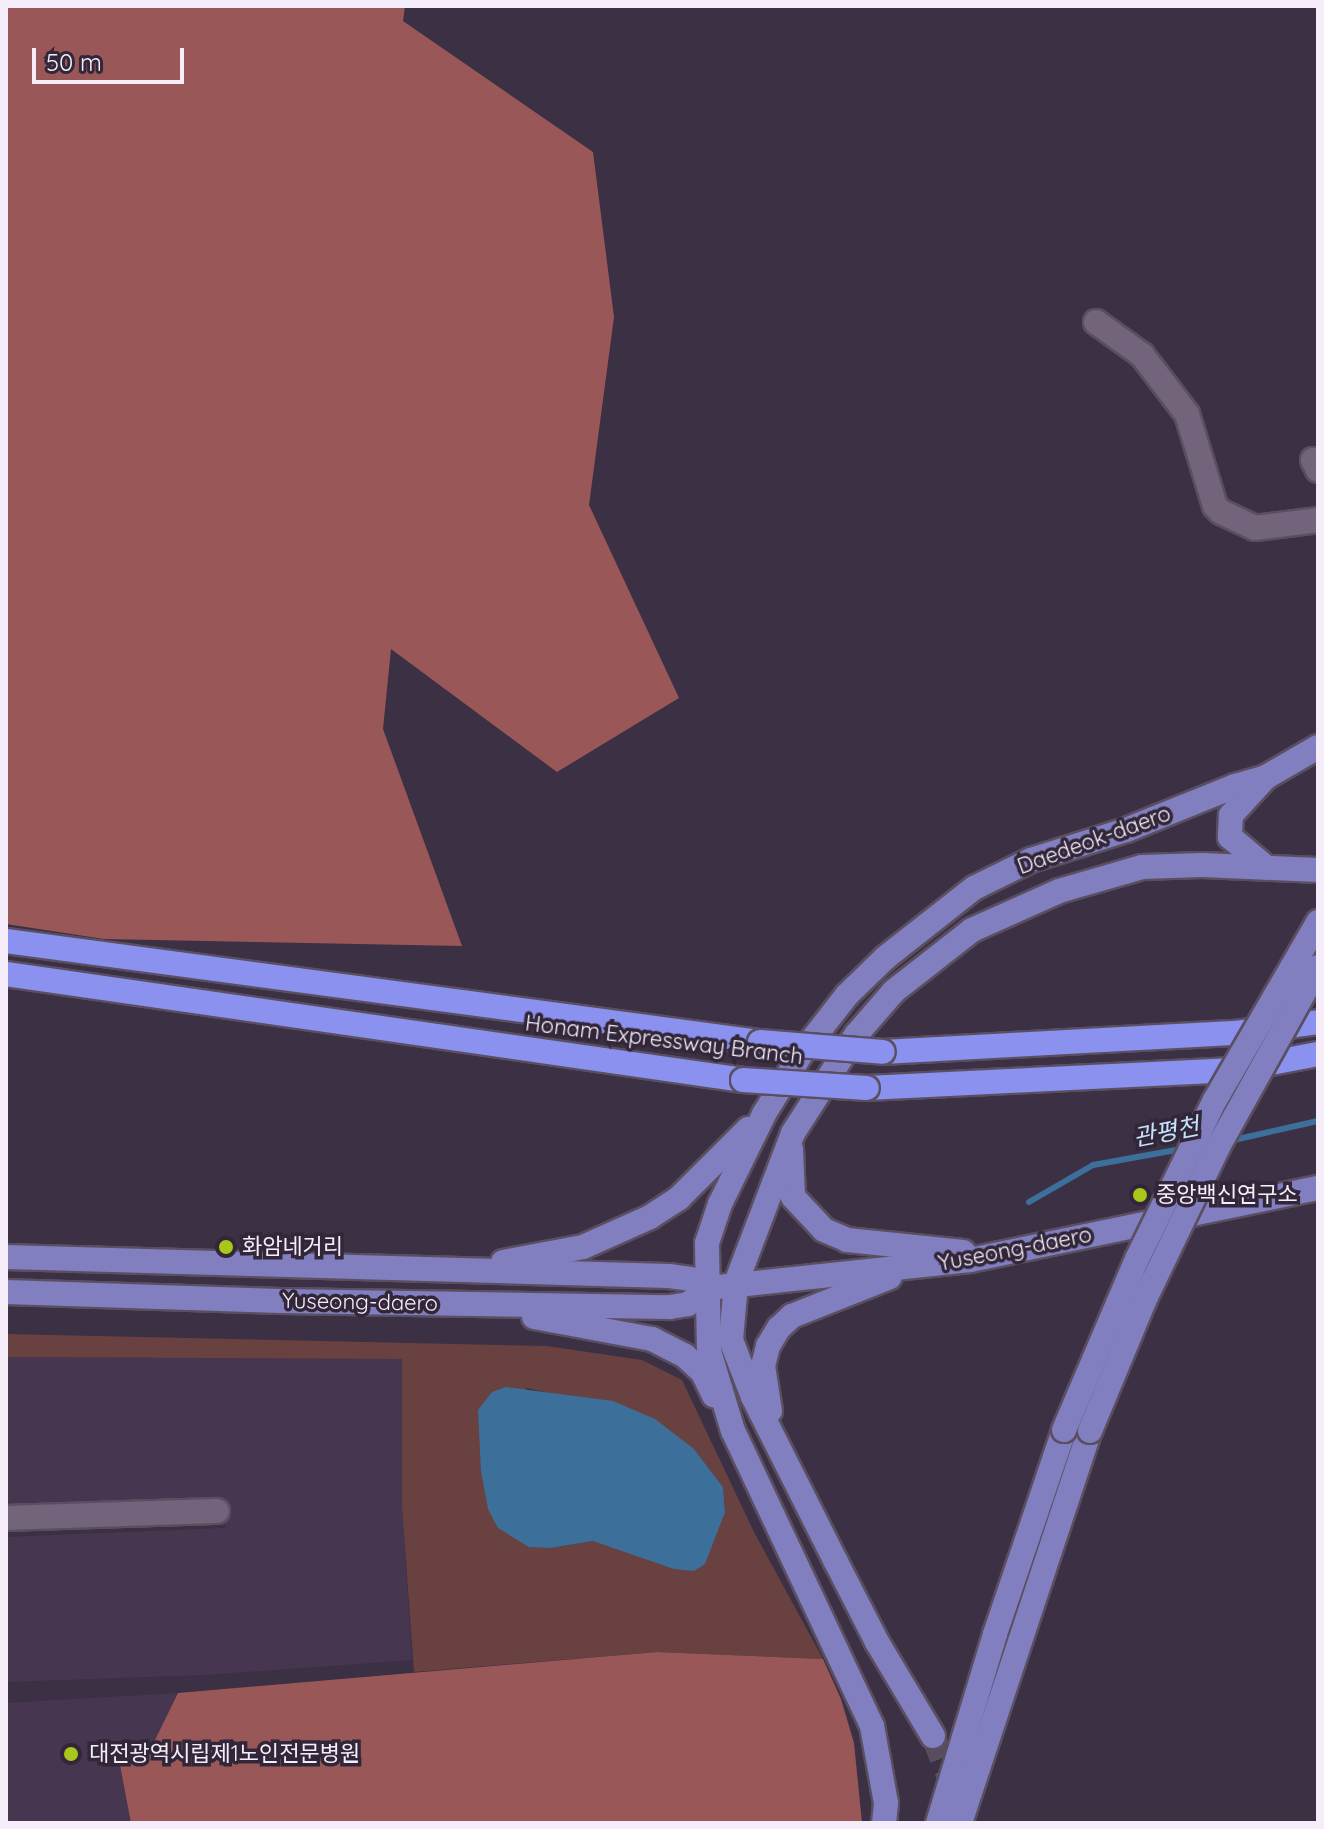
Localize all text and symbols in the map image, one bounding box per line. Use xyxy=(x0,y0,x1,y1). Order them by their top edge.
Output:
scale bar xyxy=(36,32,188,82)
text: 50 m xyxy=(46,47,102,77)
street label: Daedeok-daero xyxy=(1014,800,1174,880)
street label: Honam Expressway Branch xyxy=(524,1010,804,1070)
water label: 관평천 xyxy=(1131,1112,1201,1152)
place label: 중앙백신연구소 xyxy=(1156,1182,1298,1208)
marker: 중앙백신연구소 xyxy=(1131,1186,1149,1204)
street label: Yuseong-daero xyxy=(936,1221,1094,1277)
place label: 화암네거리 xyxy=(242,1234,343,1260)
marker: 화암네거리 xyxy=(217,1238,235,1256)
street label: Yuseong-daero xyxy=(282,1287,438,1317)
place label: 대전광역시립제1노인전문병원 xyxy=(89,1741,360,1767)
marker: 대전광역시립제1노인전문병원 xyxy=(60,1743,82,1765)

